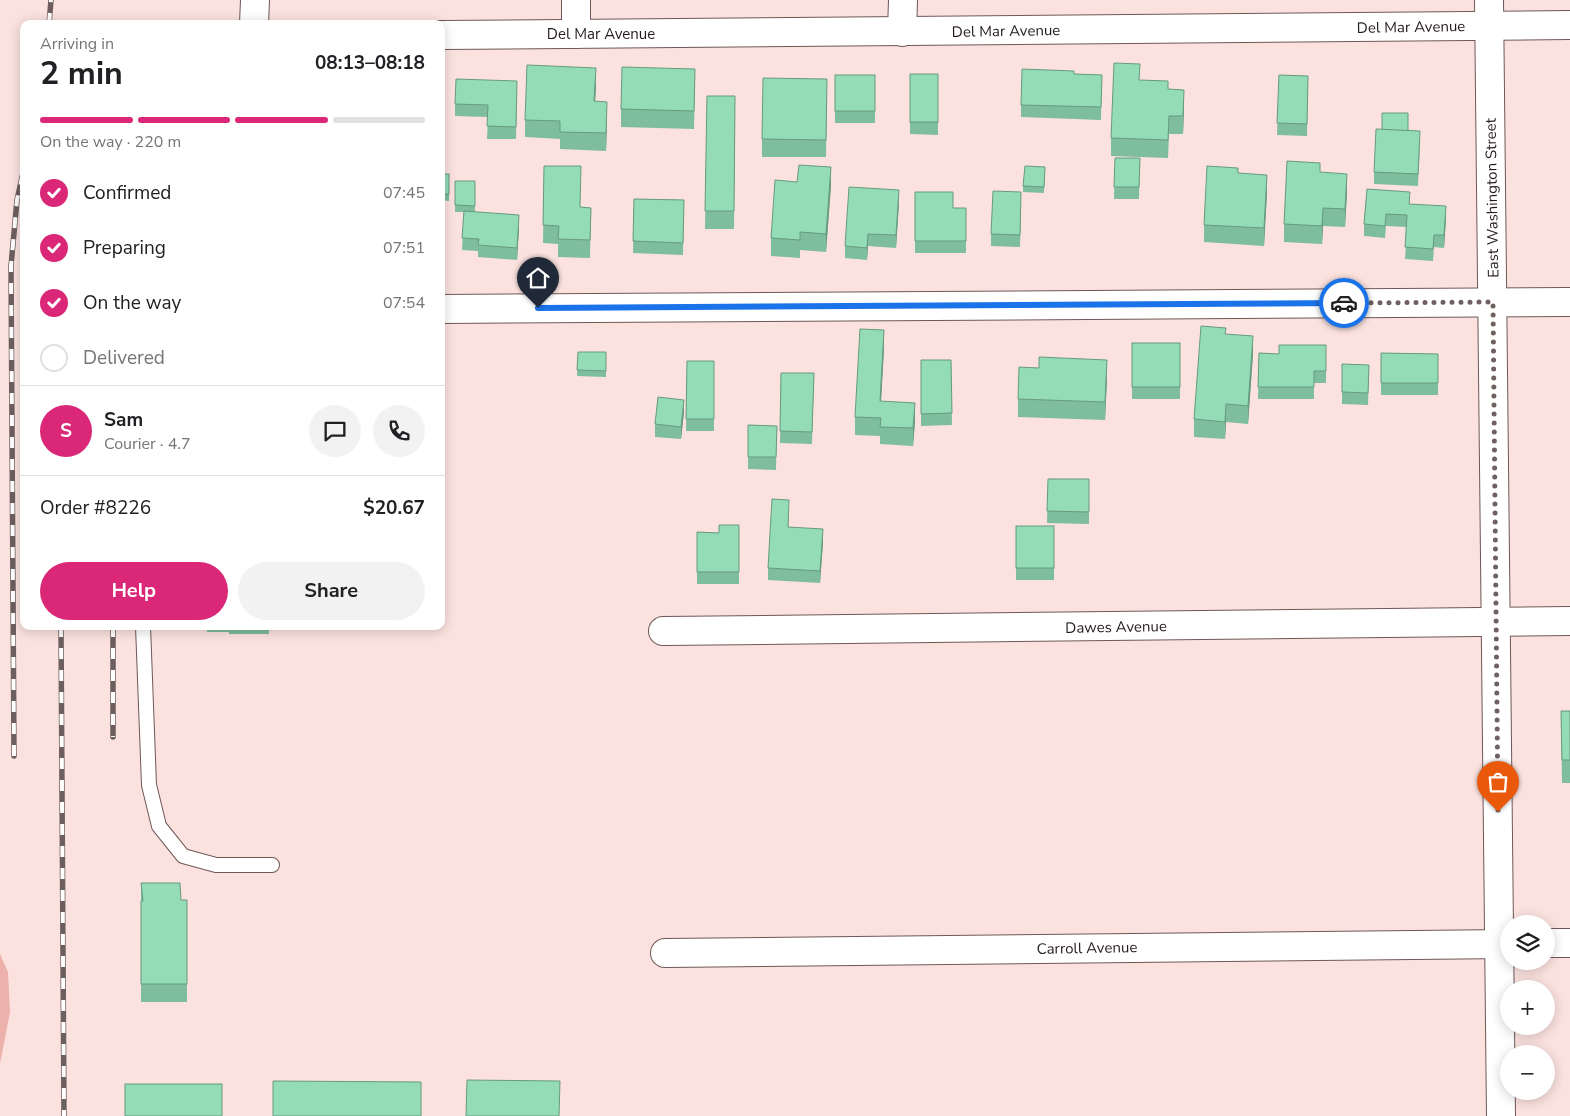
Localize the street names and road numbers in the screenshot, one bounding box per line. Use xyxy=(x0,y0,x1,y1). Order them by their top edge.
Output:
street label: Del Mar Avenue xyxy=(1357,16,1465,38)
street label: Del Mar Avenue xyxy=(952,20,1060,42)
street label: Del Mar Avenue xyxy=(547,24,655,44)
street label: East Washington Street xyxy=(1481,117,1503,278)
street label: Dawes Avenue xyxy=(1065,616,1167,638)
street label: Carroll Avenue xyxy=(1037,937,1137,959)

